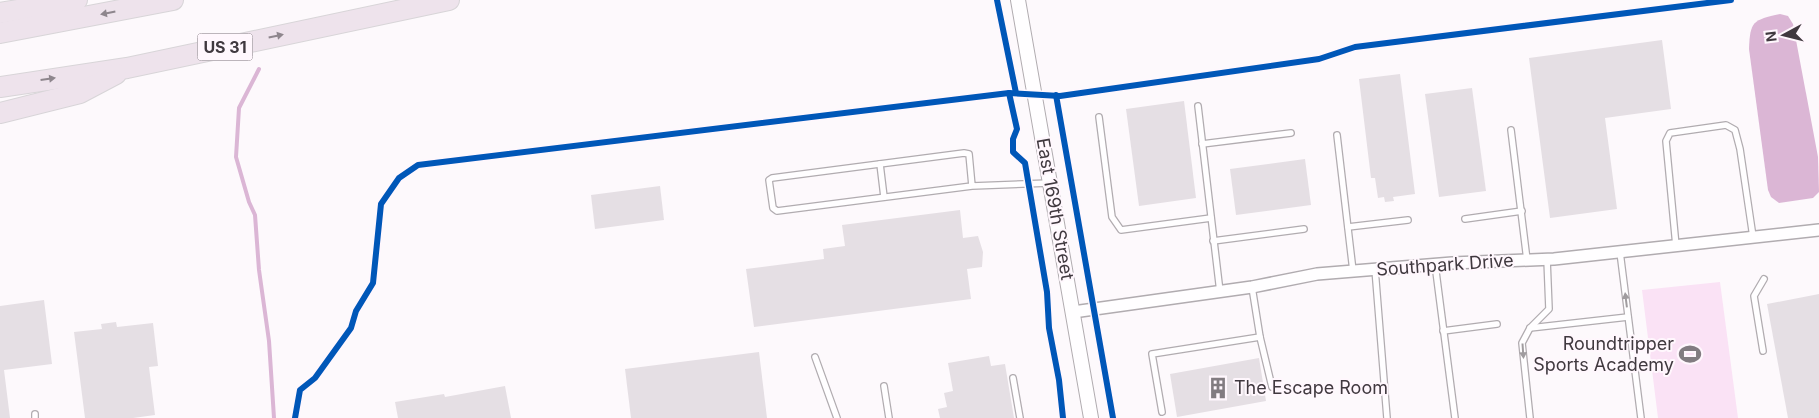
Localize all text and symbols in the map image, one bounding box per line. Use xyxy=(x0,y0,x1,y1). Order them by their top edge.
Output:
one-way arrow xyxy=(100,9,116,17)
north arrow xyxy=(1759,10,1809,60)
text: N xyxy=(1762,30,1780,43)
one-way arrow xyxy=(269,32,285,40)
road number: US 31 xyxy=(198,34,252,61)
one-way arrow xyxy=(40,75,56,83)
street label: East 169th Street xyxy=(1033,136,1078,282)
street label: Southpark Drive xyxy=(1376,249,1514,280)
one-way arrow xyxy=(1622,292,1630,308)
place label: Roundtripper Sports Academy xyxy=(1533,333,1674,375)
sports icon: Roundtripper Sports Academy xyxy=(1677,341,1703,367)
one-way arrow xyxy=(1520,343,1528,359)
building icon: The Escape Room xyxy=(1205,375,1231,401)
place label: The Escape Room xyxy=(1234,377,1388,398)

